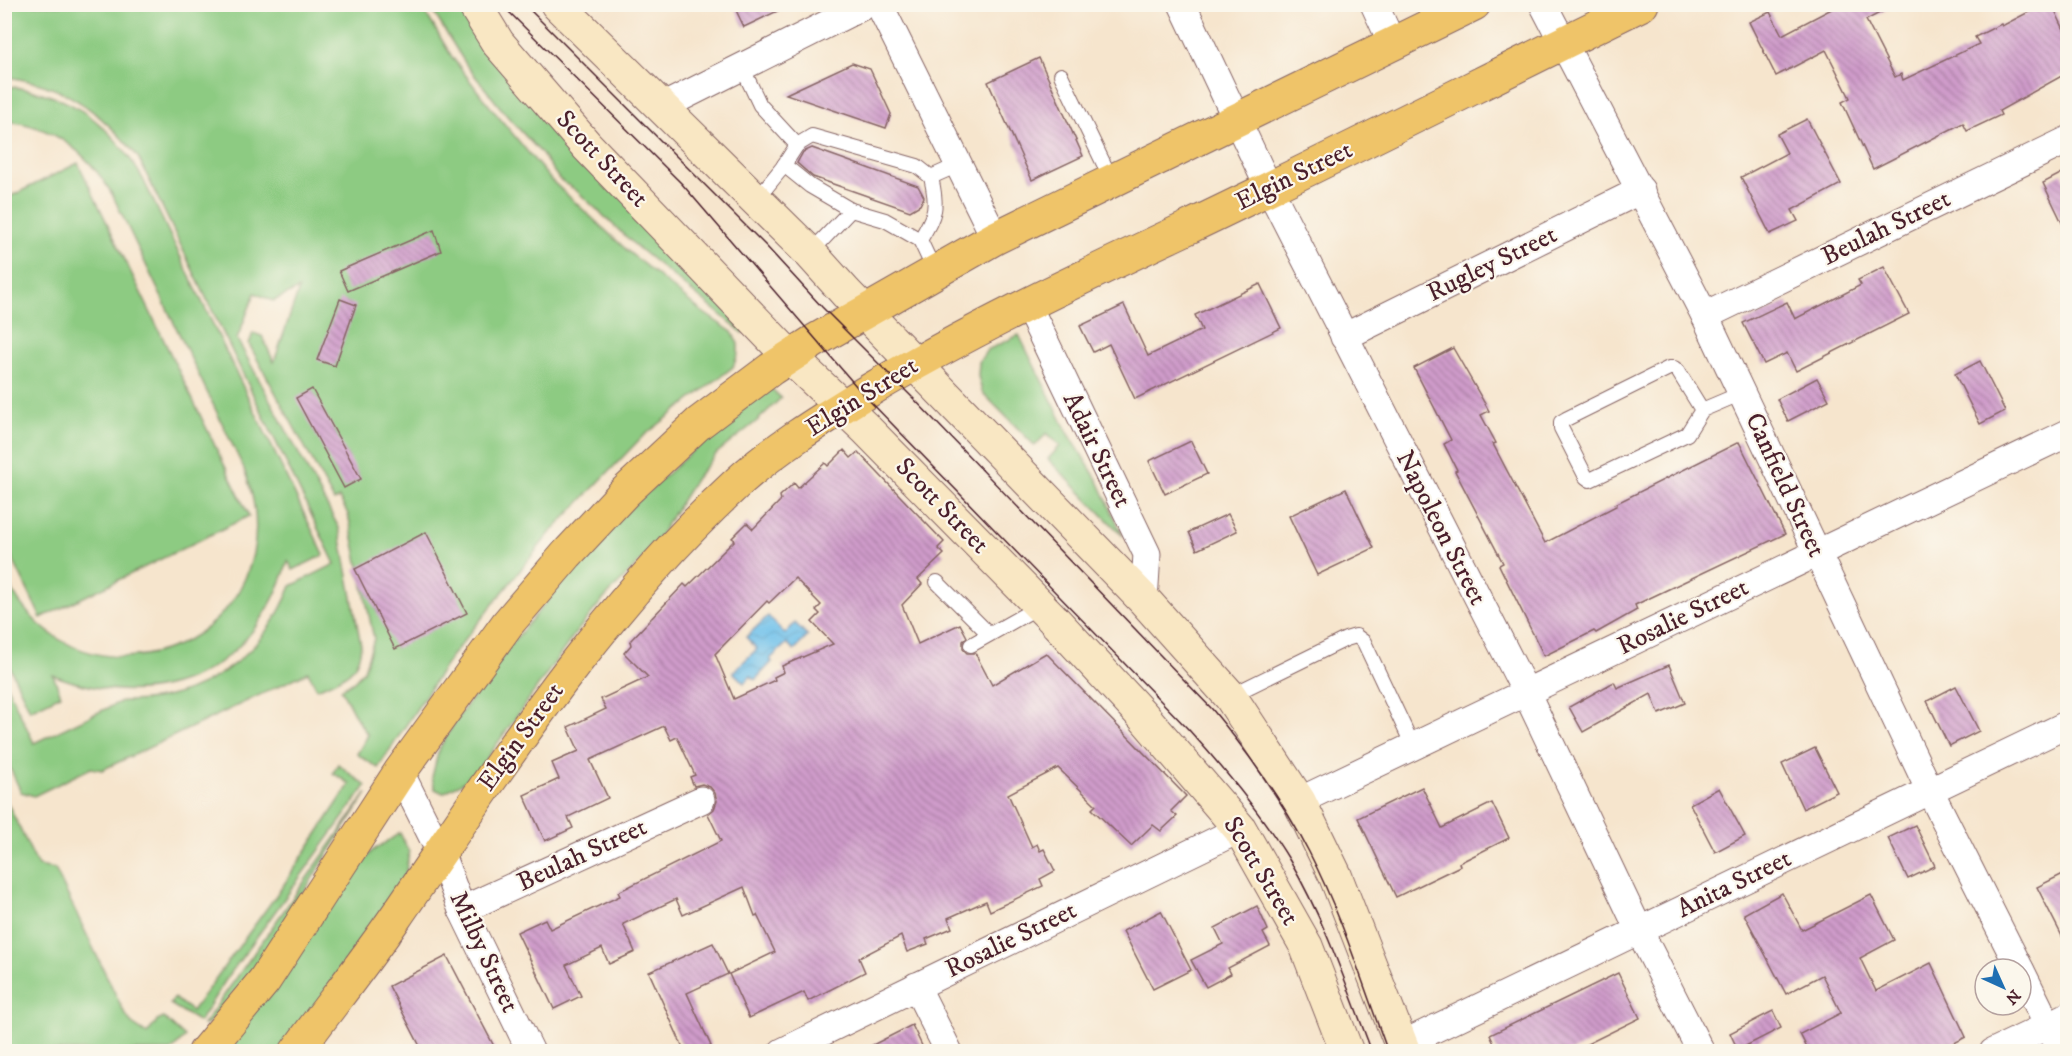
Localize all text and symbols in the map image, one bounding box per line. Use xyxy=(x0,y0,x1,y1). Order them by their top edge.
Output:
street label: Scott Street xyxy=(549,103,655,215)
street label: Elgin Street xyxy=(1230,134,1358,218)
street label: Beulah Street xyxy=(1816,183,1956,273)
street label: Rugley Street xyxy=(1422,218,1562,310)
street label: Elgin Street xyxy=(800,350,924,444)
street label: Adair Street xyxy=(1055,387,1139,513)
street label: Canfield Street xyxy=(1737,408,1833,562)
street label: Napoleon Street xyxy=(1388,445,1494,611)
street label: Scott Street xyxy=(888,451,996,561)
street label: Rosalie Street xyxy=(1612,571,1754,663)
street label: Elgin Street xyxy=(471,676,571,798)
street label: Beulah Street xyxy=(512,811,652,899)
street label: Scott Street xyxy=(1216,811,1306,931)
street label: Anita Street xyxy=(1671,842,1797,926)
street label: Milby Street xyxy=(442,886,526,1018)
street label: Rosalie Street xyxy=(940,894,1082,986)
north arrow xyxy=(1973,957,2033,1017)
text: N xyxy=(2001,985,2025,1009)

